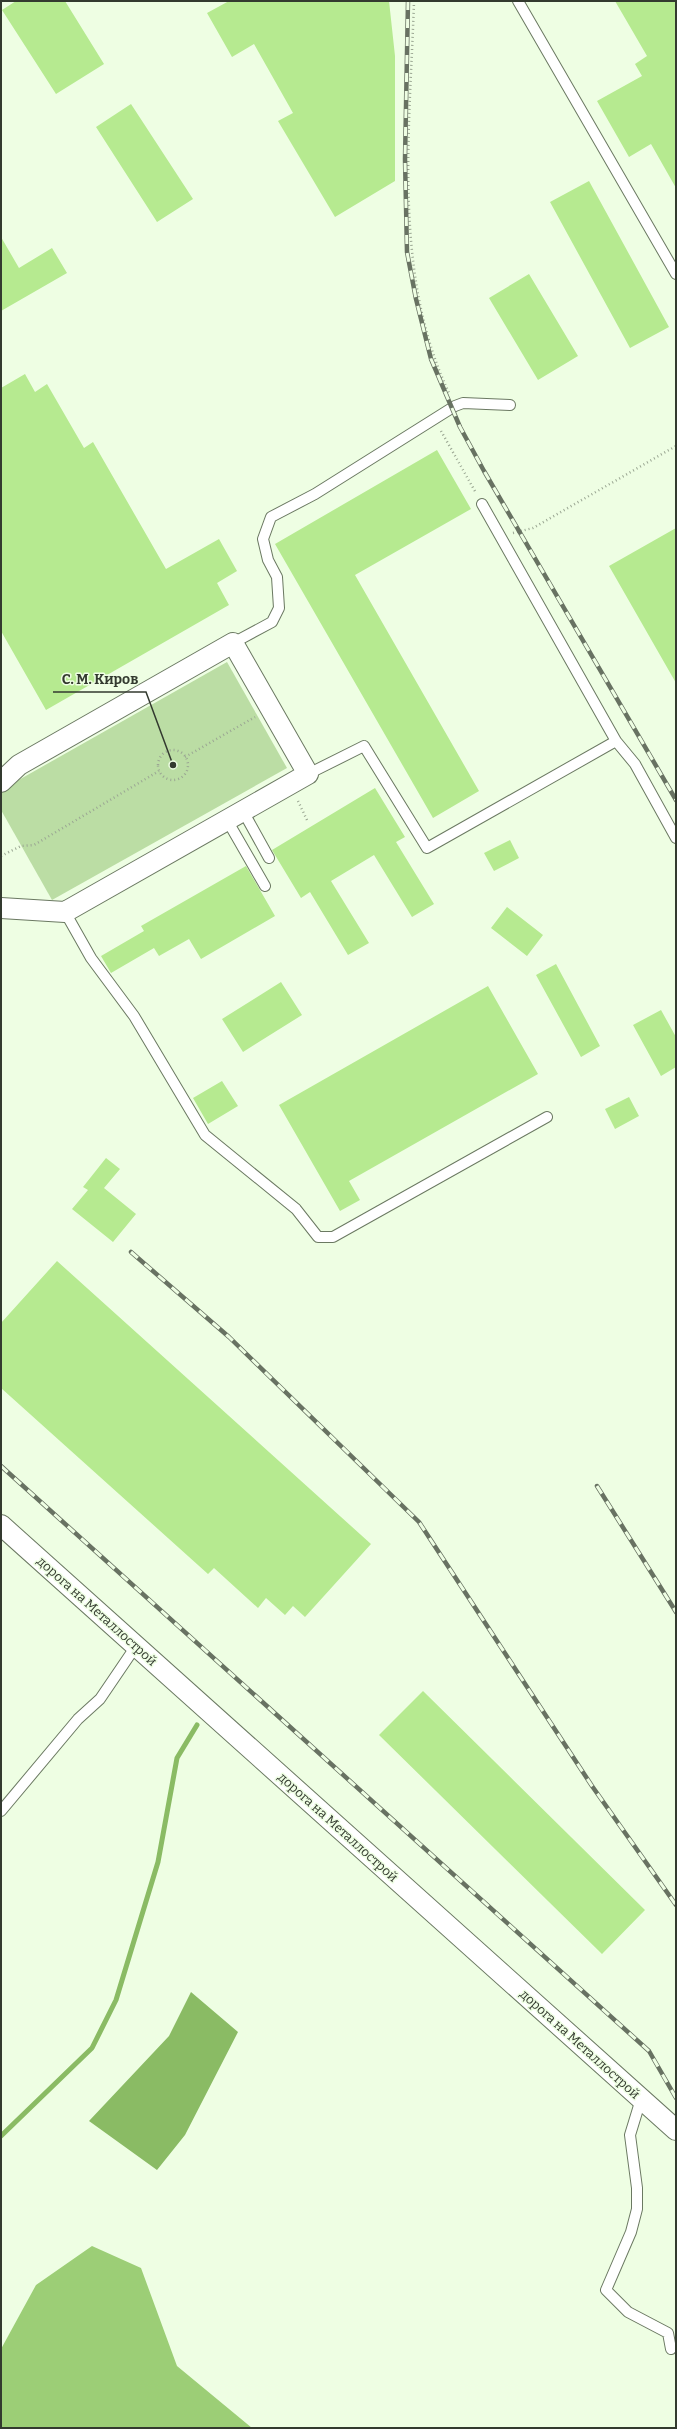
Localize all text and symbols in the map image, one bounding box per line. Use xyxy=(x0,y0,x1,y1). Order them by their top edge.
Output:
callout: С. М. Киров xyxy=(53,666,146,692)
text: С. М. Киров xyxy=(62,671,138,688)
street label: дорога на Металлострой xyxy=(34,1553,160,1669)
street label: дорога на Металлострой xyxy=(275,1769,401,1885)
street label: дорога на Металлострой xyxy=(517,1986,643,2102)

